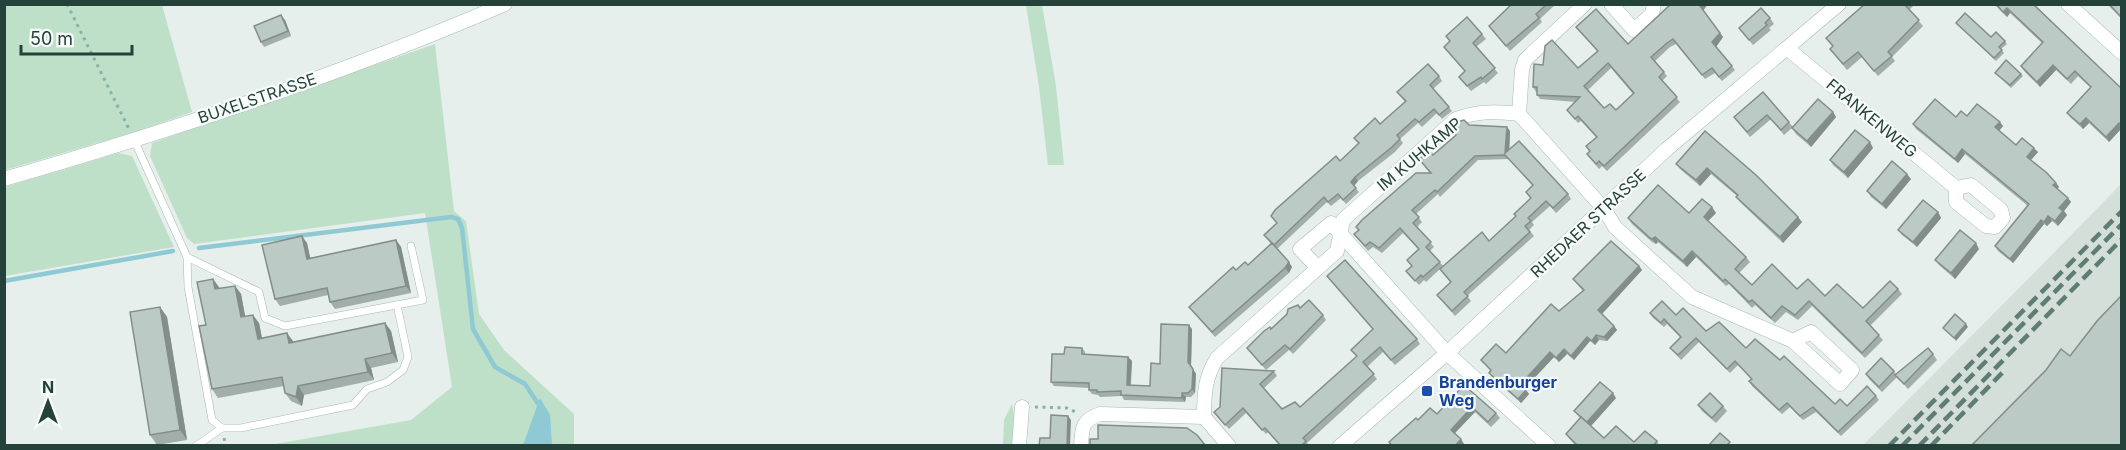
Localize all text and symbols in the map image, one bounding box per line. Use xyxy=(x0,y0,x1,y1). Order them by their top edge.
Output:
scale bar xyxy=(21,18,132,56)
text: 50 m xyxy=(30,28,73,49)
street label: BUXELSTRASSE xyxy=(195,68,319,128)
street label: FRANKENWEG xyxy=(1822,74,1922,162)
street label: IM KUHKAMP xyxy=(1373,113,1465,195)
street label: RHEDAER STRASSE xyxy=(1526,164,1650,282)
north arrow xyxy=(18,372,78,432)
place label: Brandenburger Weg xyxy=(1439,372,1558,410)
text: N xyxy=(42,377,54,397)
marker: Brandenburger Weg xyxy=(1420,384,1434,398)

